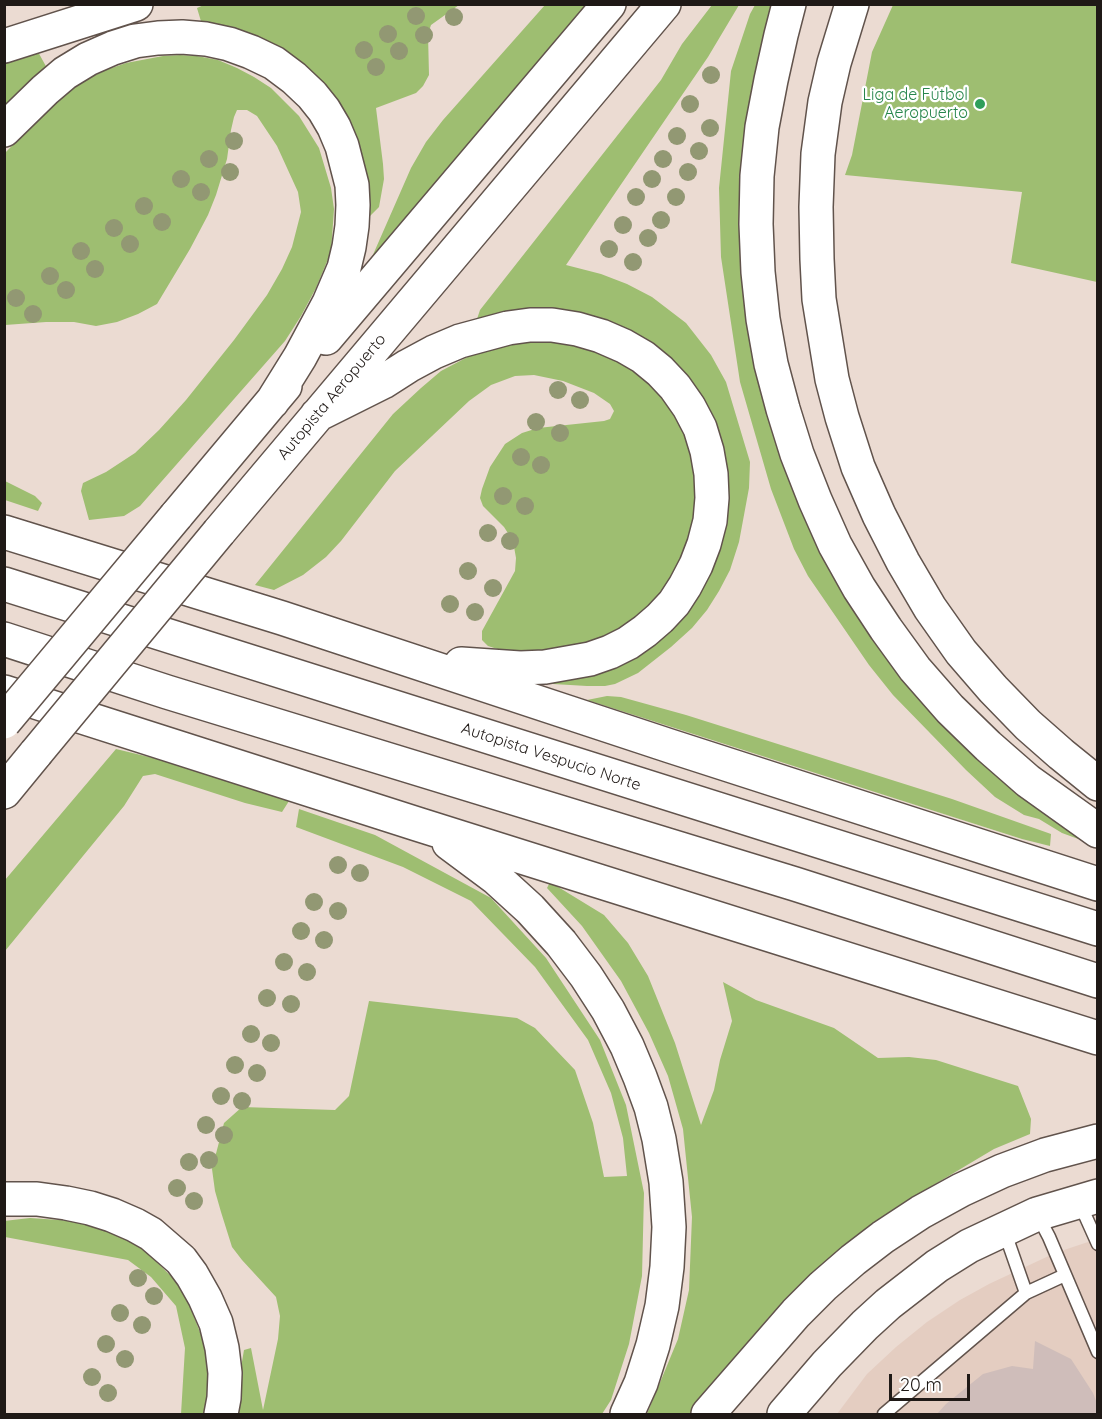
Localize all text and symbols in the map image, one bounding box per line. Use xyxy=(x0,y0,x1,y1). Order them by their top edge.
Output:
place label: Liga de Fútbol Aeropuerto xyxy=(863,85,968,123)
marker: Liga de Fútbol Aeropuerto xyxy=(973,97,987,111)
street label: Autopista Aeropuerto xyxy=(274,330,390,464)
street label: Autopista Vespucio Norte xyxy=(459,719,643,795)
scale bar xyxy=(892,1362,973,1400)
text: 20 m xyxy=(900,1373,942,1396)

